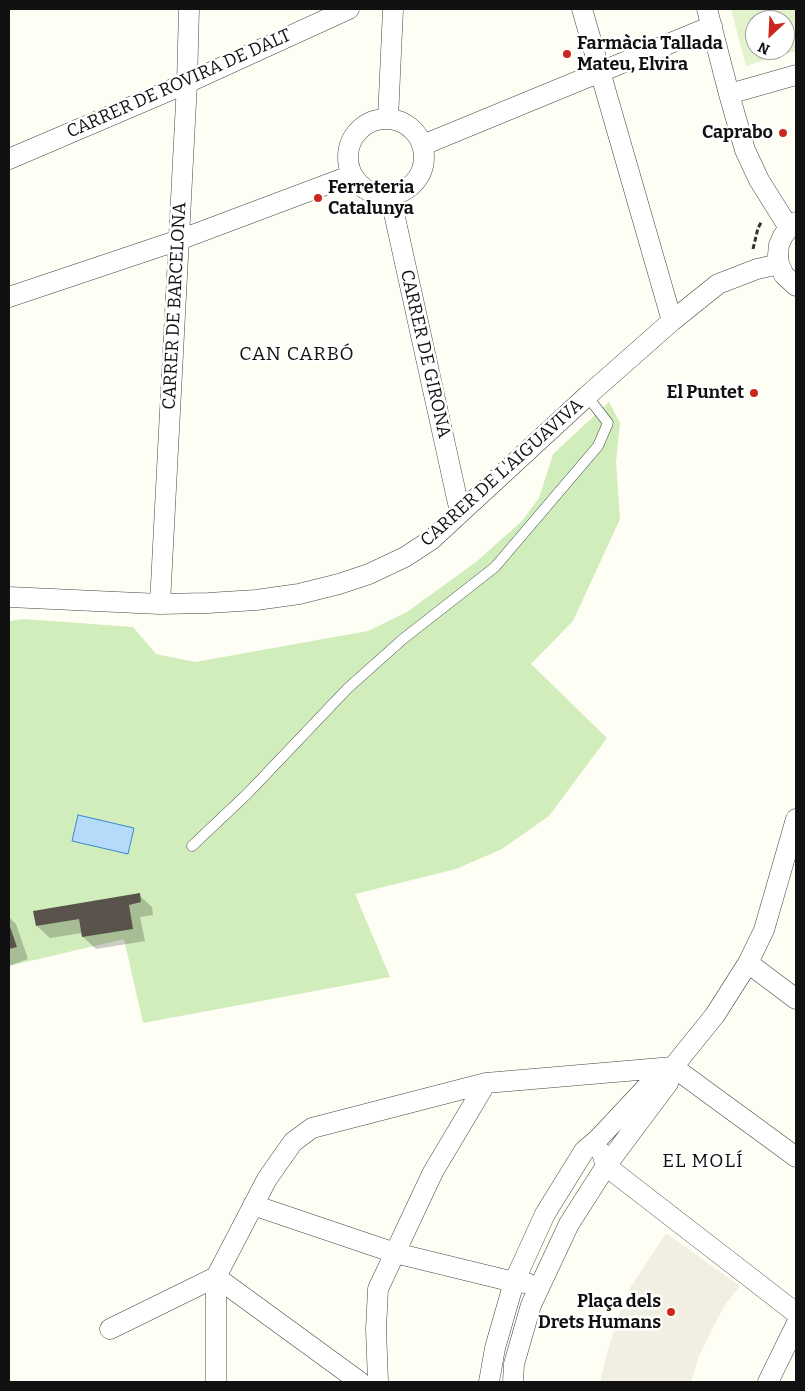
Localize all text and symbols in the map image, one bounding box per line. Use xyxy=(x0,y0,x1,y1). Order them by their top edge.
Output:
north arrow xyxy=(745,10,795,60)
street label: CARRER DE ROVIRA DE DALT xyxy=(63,25,295,143)
place label: Farmàcia Tallada Mateu, Elvira xyxy=(577,33,723,76)
text: N xyxy=(755,38,772,58)
marker: Farmàcia Tallada Mateu, Elvira xyxy=(561,48,573,60)
place label: Caprabo xyxy=(702,122,773,144)
marker: Caprabo xyxy=(777,127,789,139)
place label: Ferreteria Catalunya xyxy=(328,177,414,220)
marker: Ferreteria Catalunya xyxy=(312,192,324,204)
street label: CARRER DE BARCELONA xyxy=(159,202,191,410)
street label: CARRER DE GIRONA xyxy=(395,268,455,440)
district label: CAN CARBÓ xyxy=(238,344,356,366)
place label: El Puntet xyxy=(667,382,744,404)
marker: El Puntet xyxy=(748,387,760,399)
street label: CARRER DE L'AIGUAVIVA xyxy=(417,395,587,551)
district label: EL MOLÍ xyxy=(661,1151,745,1173)
place label: Plaça dels Drets Humans xyxy=(538,1291,661,1334)
marker: Plaça dels Drets Humans xyxy=(665,1306,677,1318)

